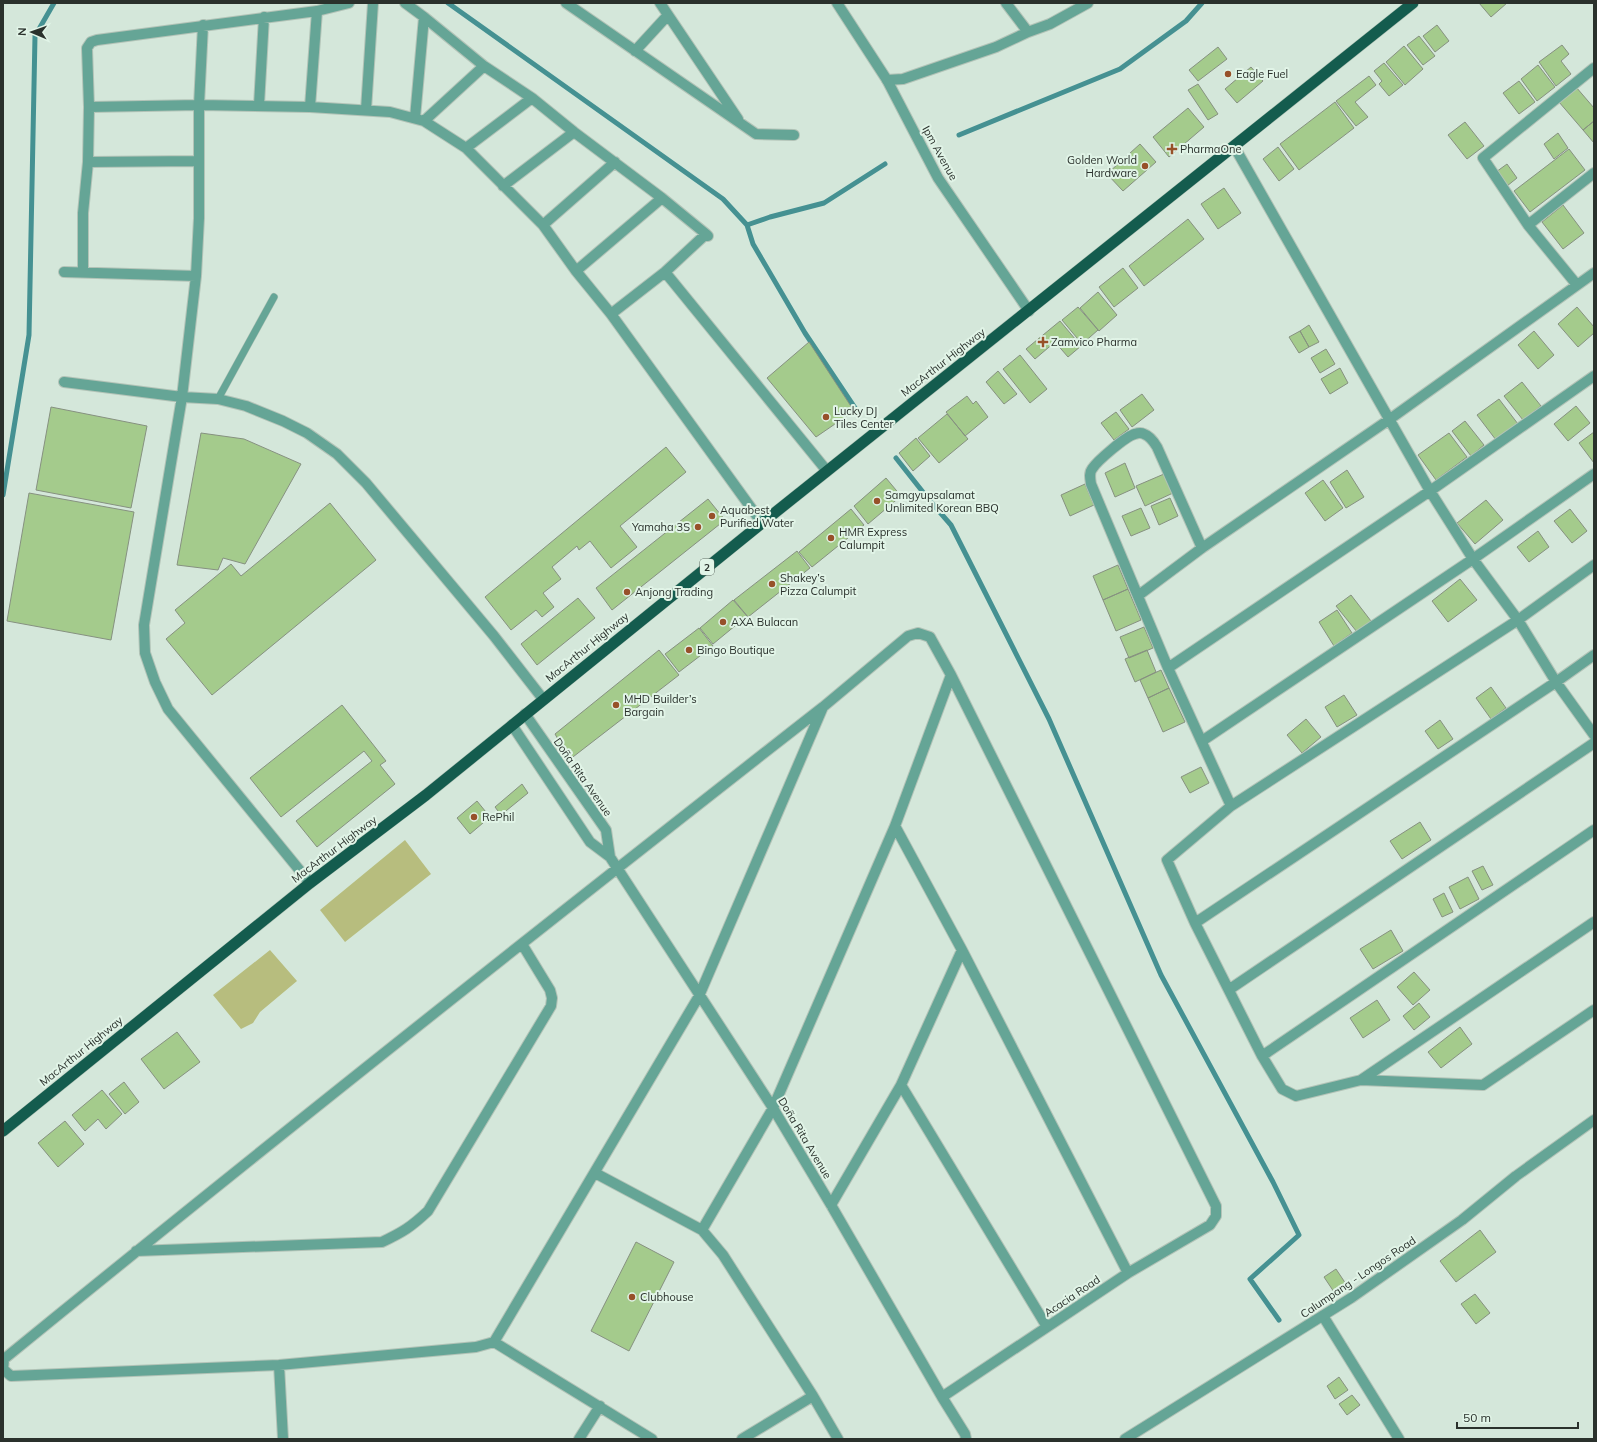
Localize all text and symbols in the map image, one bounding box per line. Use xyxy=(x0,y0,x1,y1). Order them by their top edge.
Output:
north arrow xyxy=(12,12,52,52)
text: N xyxy=(15,27,29,36)
place label: Eagle Fuel xyxy=(1236,67,1288,81)
marker: Eagle Fuel xyxy=(1223,69,1233,79)
street label: Ipm Avenue xyxy=(919,123,961,183)
place label: PharmaOne xyxy=(1180,142,1241,156)
marker: PharmaOne xyxy=(1167,144,1177,154)
place label: Golden World Hardware xyxy=(1067,153,1137,180)
marker: Golden World Hardware xyxy=(1140,161,1150,171)
street label: MacArthur Highway xyxy=(898,325,988,399)
place label: Zamvico Pharma xyxy=(1051,335,1137,349)
marker: Zamvico Pharma xyxy=(1038,337,1048,347)
place label: Lucky DJ Tiles Center xyxy=(834,404,894,431)
marker: Lucky DJ Tiles Center xyxy=(821,412,831,422)
place label: Samgyupsalamat Unlimited Korean BBQ xyxy=(885,488,999,515)
marker: Samgyupsalamat Unlimited Korean BBQ xyxy=(872,496,882,506)
place label: Aquabest Purified Water xyxy=(720,503,794,530)
marker: Aquabest Purified Water xyxy=(707,511,717,521)
place label: Yamaha 3S xyxy=(631,520,690,534)
marker: Yamaha 3S xyxy=(693,522,703,532)
place label: HMR Express Calumpit xyxy=(839,525,907,552)
marker: HMR Express Calumpit xyxy=(826,533,836,543)
road number: 2 xyxy=(700,559,714,575)
place label: Shakey’s Pizza Calumpit xyxy=(780,571,856,598)
marker: Shakey’s Pizza Calumpit xyxy=(767,579,777,589)
place label: Anjong Trading xyxy=(635,585,713,599)
marker: Anjong Trading xyxy=(622,587,632,597)
street label: MacArthur Highway xyxy=(542,609,632,685)
place label: AXA Bulacan xyxy=(731,615,798,629)
marker: AXA Bulacan xyxy=(718,617,728,627)
place label: Bingo Boutique xyxy=(697,643,775,657)
marker: Bingo Boutique xyxy=(684,645,694,655)
place label: MHD Builder’s Bargain xyxy=(624,692,697,719)
marker: MHD Builder’s Bargain xyxy=(611,700,621,710)
street label: Doña Rita Avenue xyxy=(551,735,615,819)
place label: RePhil xyxy=(482,810,514,824)
street label: MacArthur Highway xyxy=(289,812,380,886)
marker: RePhil xyxy=(469,812,479,822)
street label: MacArthur Highway xyxy=(36,1013,126,1089)
street label: Doña Rita Avenue xyxy=(775,1095,835,1181)
street label: Calumpang - Longos Road xyxy=(1298,1233,1418,1321)
street label: Acacia Road xyxy=(1041,1272,1103,1320)
place label: Clubhouse xyxy=(640,1290,694,1304)
marker: Clubhouse xyxy=(627,1292,637,1302)
scale bar xyxy=(1457,1404,1578,1430)
text: 50 m xyxy=(1463,1410,1491,1425)

